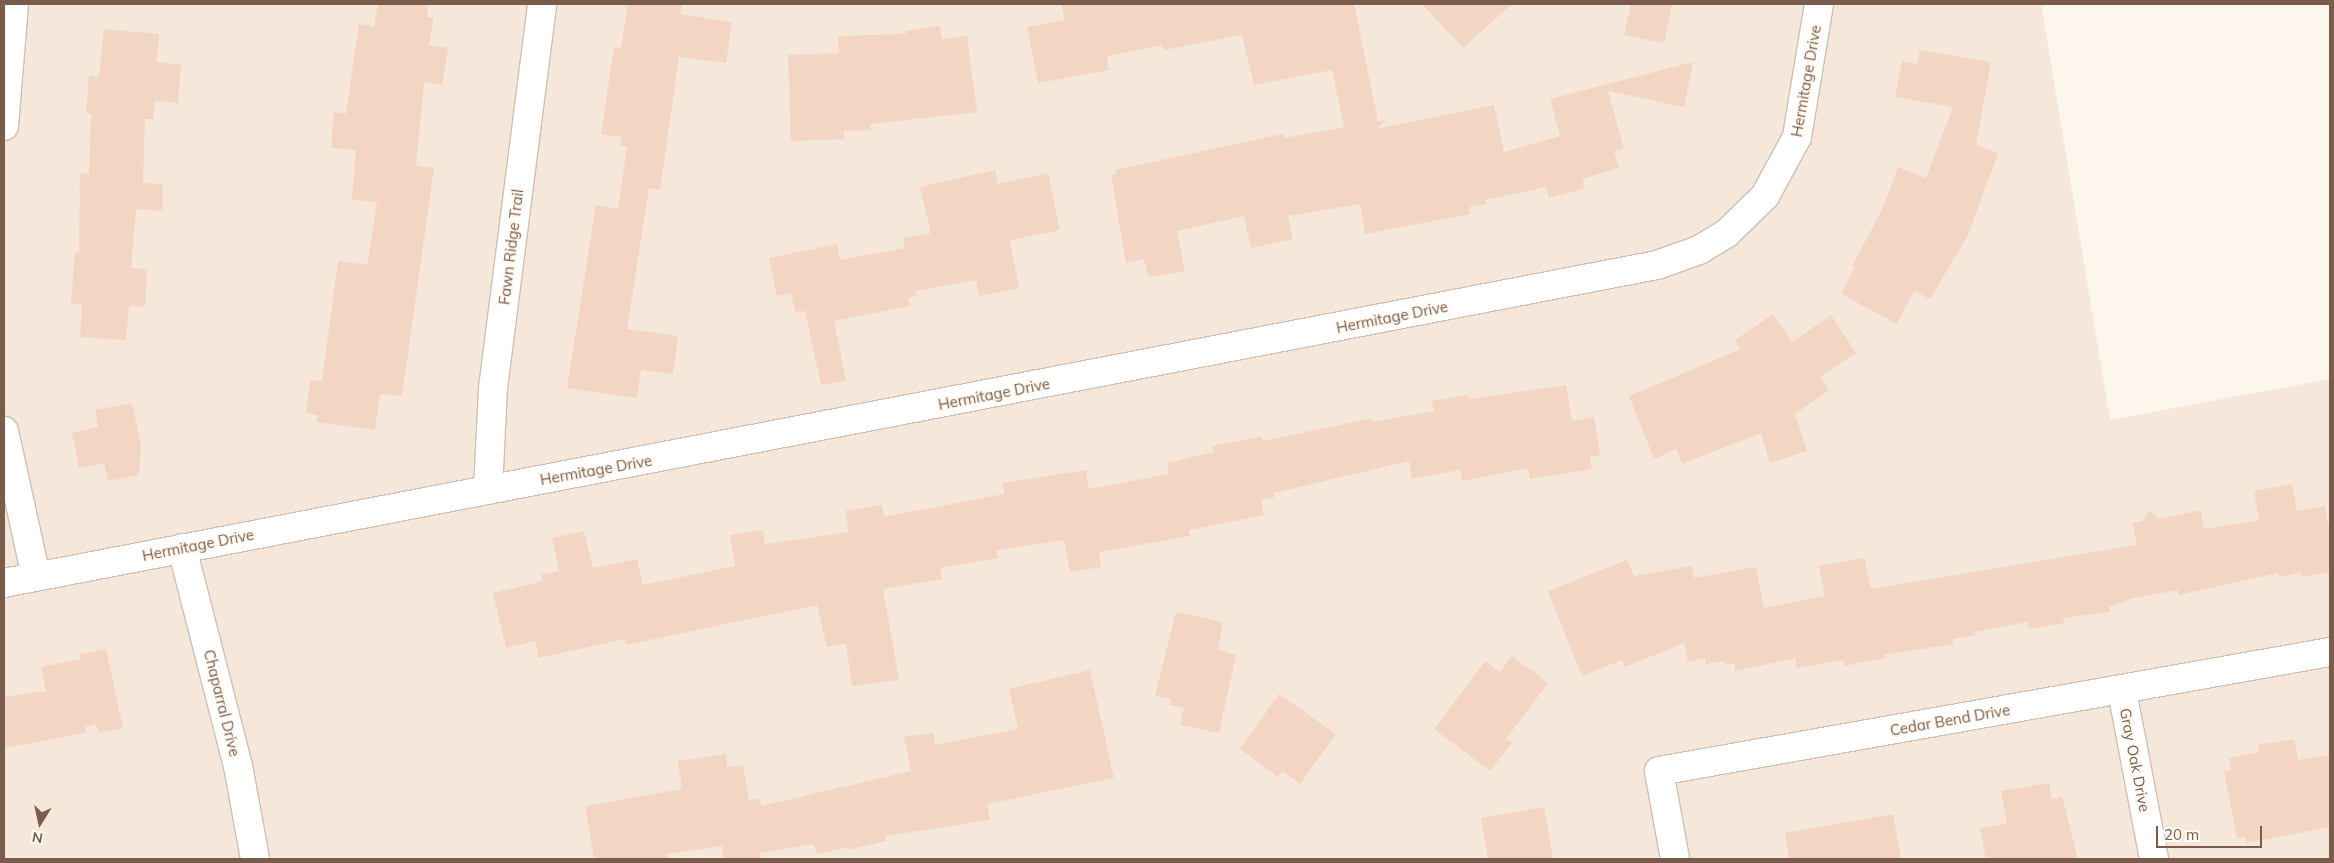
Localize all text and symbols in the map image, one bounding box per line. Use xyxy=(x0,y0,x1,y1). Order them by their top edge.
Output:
street label: Hermitage Drive xyxy=(1787,24,1825,138)
street label: Fawn Ridge Trail xyxy=(495,188,527,306)
street label: Hermitage Drive xyxy=(1335,297,1449,337)
street label: Hermitage Drive xyxy=(937,374,1051,414)
street label: Hermitage Drive xyxy=(539,451,653,489)
street label: Hermitage Drive xyxy=(141,525,255,565)
street label: Chaparral Drive xyxy=(200,648,244,758)
street label: Cedar Bend Drive xyxy=(1889,701,2011,739)
street label: Gray Oak Drive xyxy=(2116,706,2154,814)
north arrow xyxy=(15,798,65,848)
scale bar xyxy=(2159,816,2265,848)
text: 20 m xyxy=(2164,825,2199,844)
text: N xyxy=(31,828,44,848)

